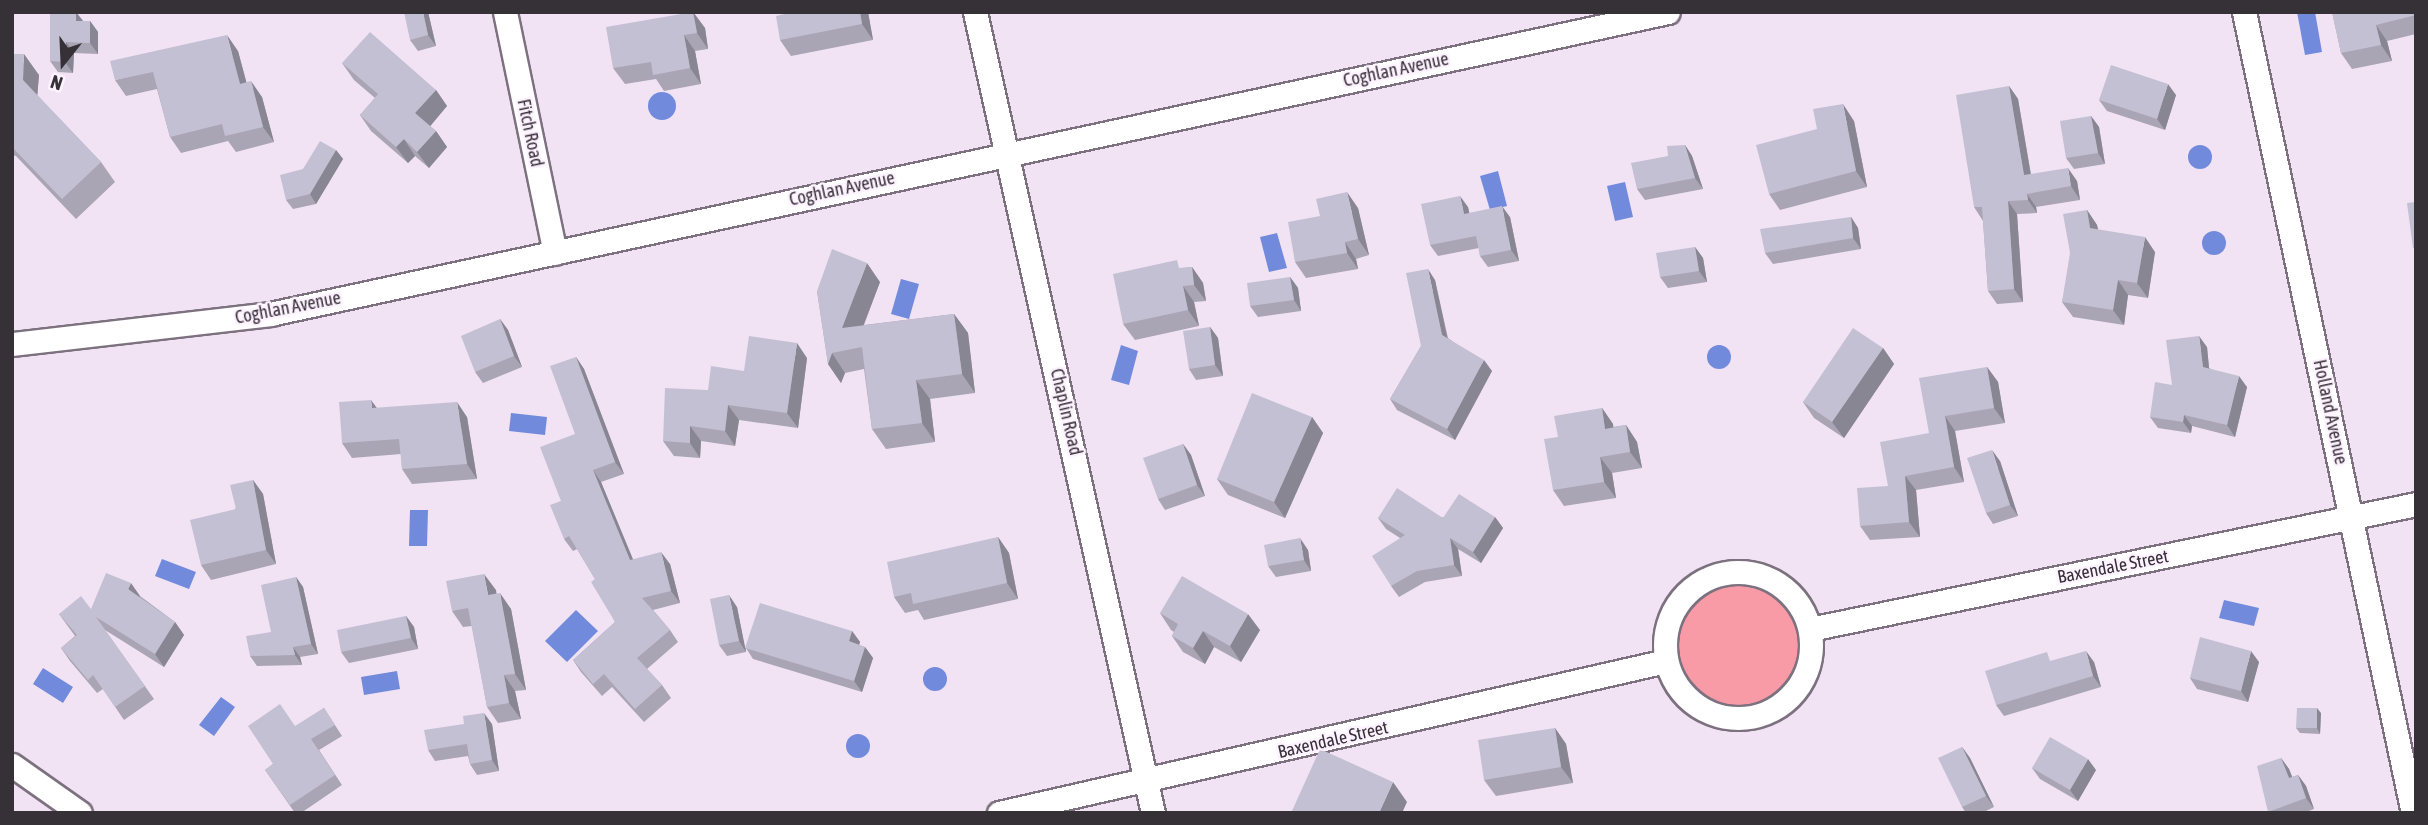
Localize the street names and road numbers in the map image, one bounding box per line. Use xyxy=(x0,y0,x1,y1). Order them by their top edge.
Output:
street label: Coghlan Avenue xyxy=(1341,48,1451,92)
street label: Fitch Road xyxy=(512,97,548,169)
street label: Coghlan Avenue xyxy=(787,167,897,211)
street label: Coghlan Avenue xyxy=(233,287,343,329)
street label: Holland Avenue xyxy=(2308,358,2352,466)
street label: Chaplin Road xyxy=(1046,367,1086,457)
street label: Baxendale Street xyxy=(2056,546,2170,588)
street label: Baxendale Street xyxy=(1276,717,1390,763)

